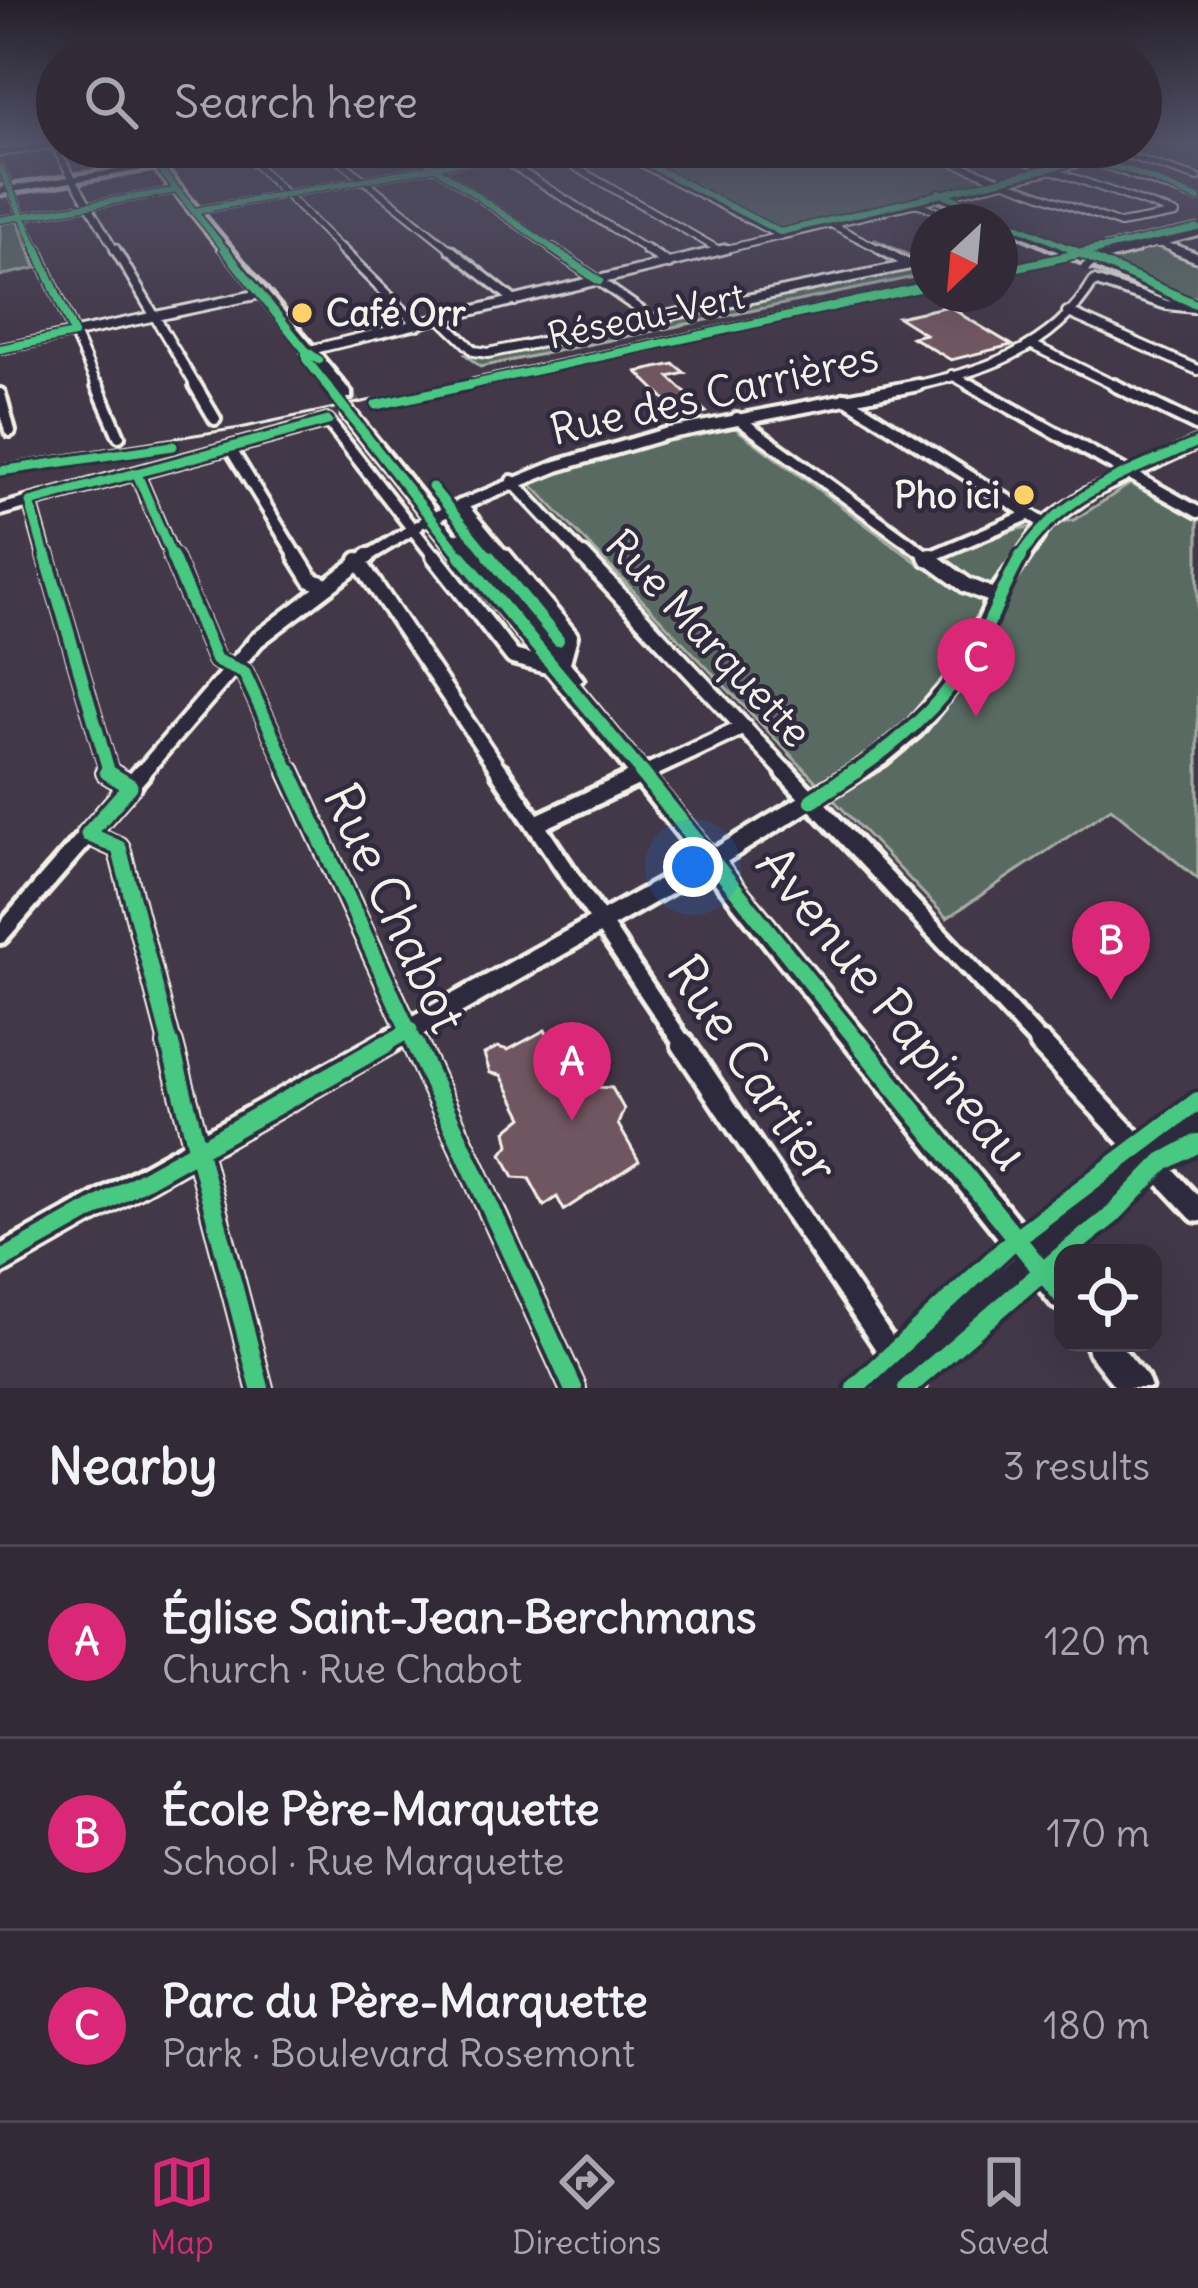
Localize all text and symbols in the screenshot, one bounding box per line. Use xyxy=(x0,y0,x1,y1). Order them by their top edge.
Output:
search box xyxy=(36,36,1162,168)
icon: search xyxy=(78,69,144,135)
text: Search here xyxy=(174,74,418,130)
north arrow xyxy=(910,204,1018,312)
street label: Réseau-Vert xyxy=(544,273,748,359)
place label: Café Orr xyxy=(326,291,466,336)
marker: Café Orr xyxy=(289,300,315,326)
street label: Rue des Carrières xyxy=(545,330,883,456)
place label: Pho ici xyxy=(894,473,1000,518)
marker: Pho ici xyxy=(1011,482,1037,508)
street label: Rue Marquette xyxy=(595,518,823,758)
pin: C xyxy=(937,618,1015,717)
street label: Rue Chabot xyxy=(310,773,480,1043)
street label: Avenue Papineau xyxy=(743,833,1043,1183)
your location xyxy=(663,837,723,897)
pin: B xyxy=(1072,901,1150,1000)
street label: Rue Cartier xyxy=(653,943,853,1195)
pin: A xyxy=(533,1022,611,1121)
map controls xyxy=(1054,1244,1162,1352)
button: locate xyxy=(1054,1244,1162,1352)
text: Nearby xyxy=(48,1434,217,1498)
text: 3 results xyxy=(1003,1442,1150,1491)
text: Église Saint-Jean-Berchmans xyxy=(162,1589,756,1645)
text: A xyxy=(74,1617,100,1666)
text: 120 m xyxy=(1044,1617,1150,1666)
text: Church · Rue Chabot xyxy=(162,1645,522,1694)
text: École Père-Marquette xyxy=(162,1781,600,1837)
text: B xyxy=(74,1809,100,1858)
text: 170 m xyxy=(1046,1809,1150,1858)
text: School · Rue Marquette xyxy=(162,1837,564,1886)
text: Parc du Père-Marquette xyxy=(162,1973,648,2029)
text: C xyxy=(74,2001,100,2050)
text: 180 m xyxy=(1043,2001,1150,2050)
text: Park · Boulevard Rosemont xyxy=(162,2029,635,2078)
tab: Map xyxy=(149,2149,215,2263)
tab: Directions xyxy=(512,2149,661,2263)
tab: Saved xyxy=(959,2149,1049,2263)

